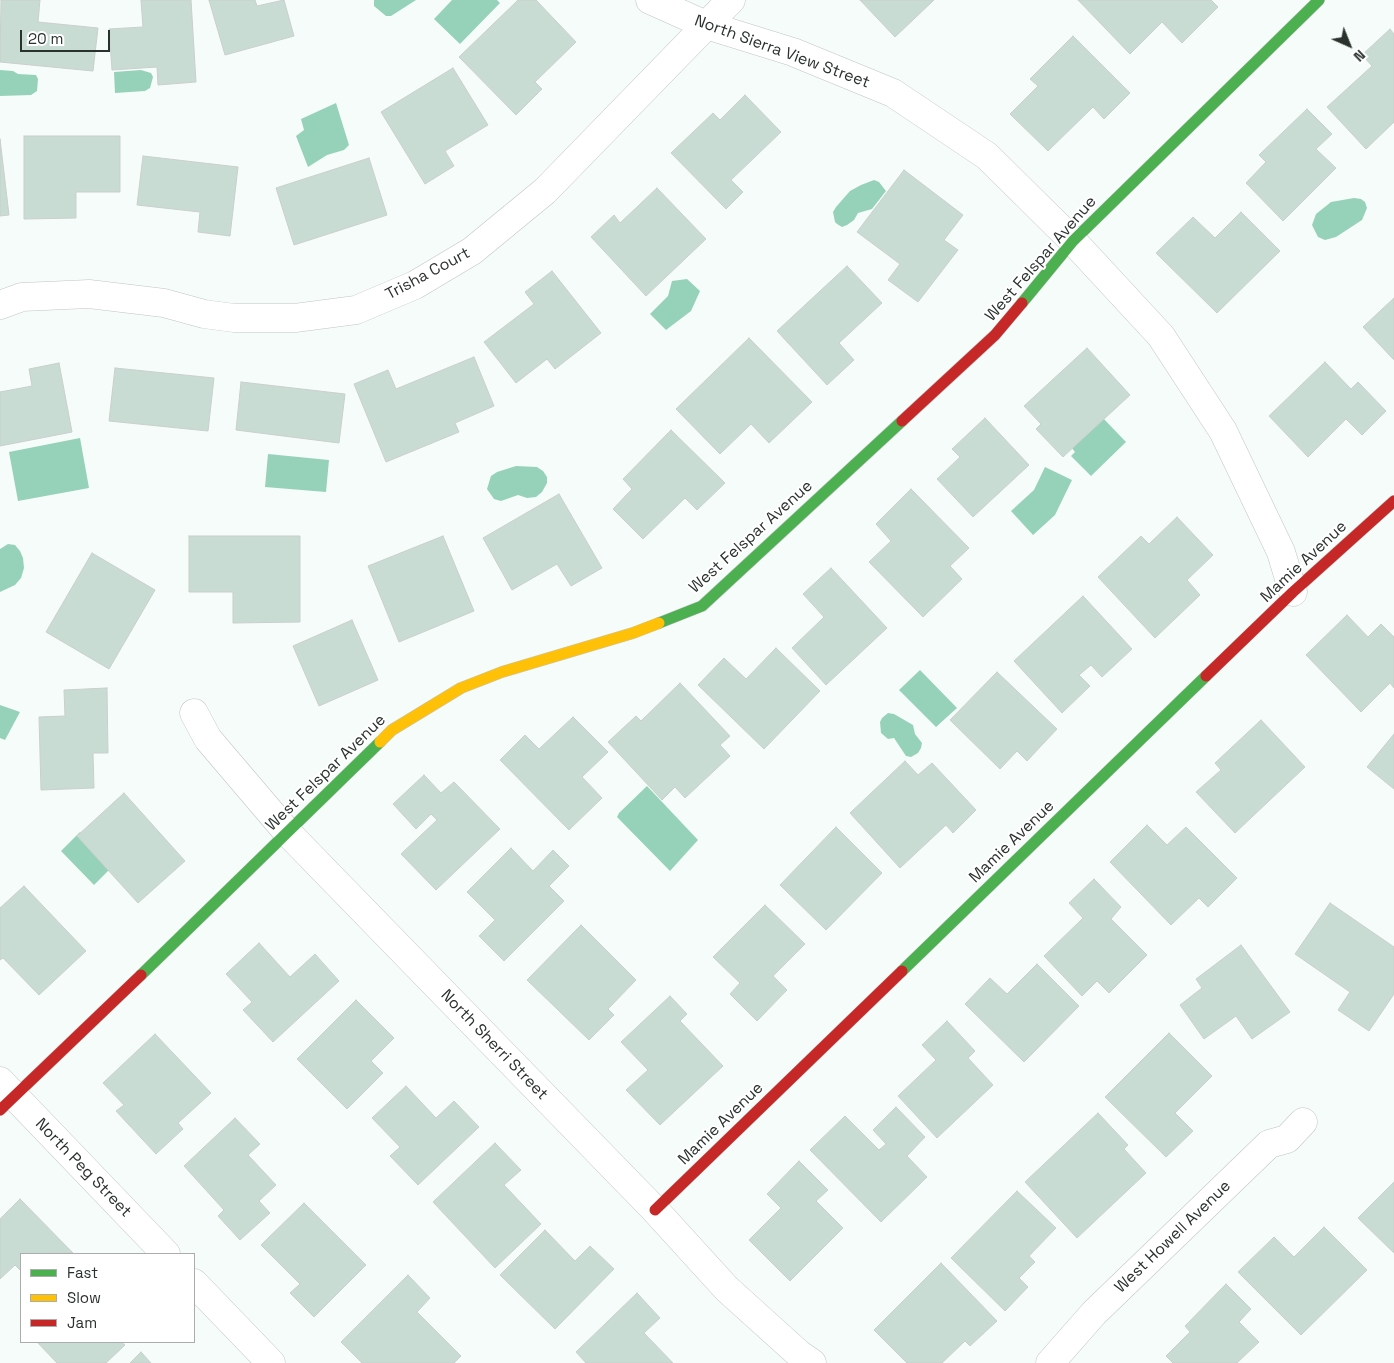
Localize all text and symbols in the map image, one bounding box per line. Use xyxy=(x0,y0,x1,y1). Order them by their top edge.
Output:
street label: North Sierra View Street xyxy=(692,11,872,93)
scale bar xyxy=(22,20,112,52)
north arrow xyxy=(1324,20,1374,70)
text: 20 m xyxy=(28,29,63,48)
text: N xyxy=(1350,46,1369,66)
street label: West Felspar Avenue xyxy=(981,193,1101,325)
street label: Trisha Court xyxy=(382,244,474,304)
street label: West Felspar Avenue xyxy=(685,477,817,597)
street label: Mamie Avenue xyxy=(1257,517,1351,607)
street label: West Felspar Avenue xyxy=(262,711,390,835)
street label: Mamie Avenue xyxy=(965,797,1059,887)
street label: North Sherri Street xyxy=(436,986,552,1104)
street label: Mamie Avenue xyxy=(674,1079,768,1169)
street label: North Peg Street xyxy=(31,1115,135,1221)
street label: West Howell Avenue xyxy=(1111,1177,1235,1297)
legend xyxy=(20,1253,195,1343)
text: Fast xyxy=(67,1263,98,1282)
text: Slow xyxy=(67,1288,101,1307)
text: Jam xyxy=(67,1313,97,1332)

